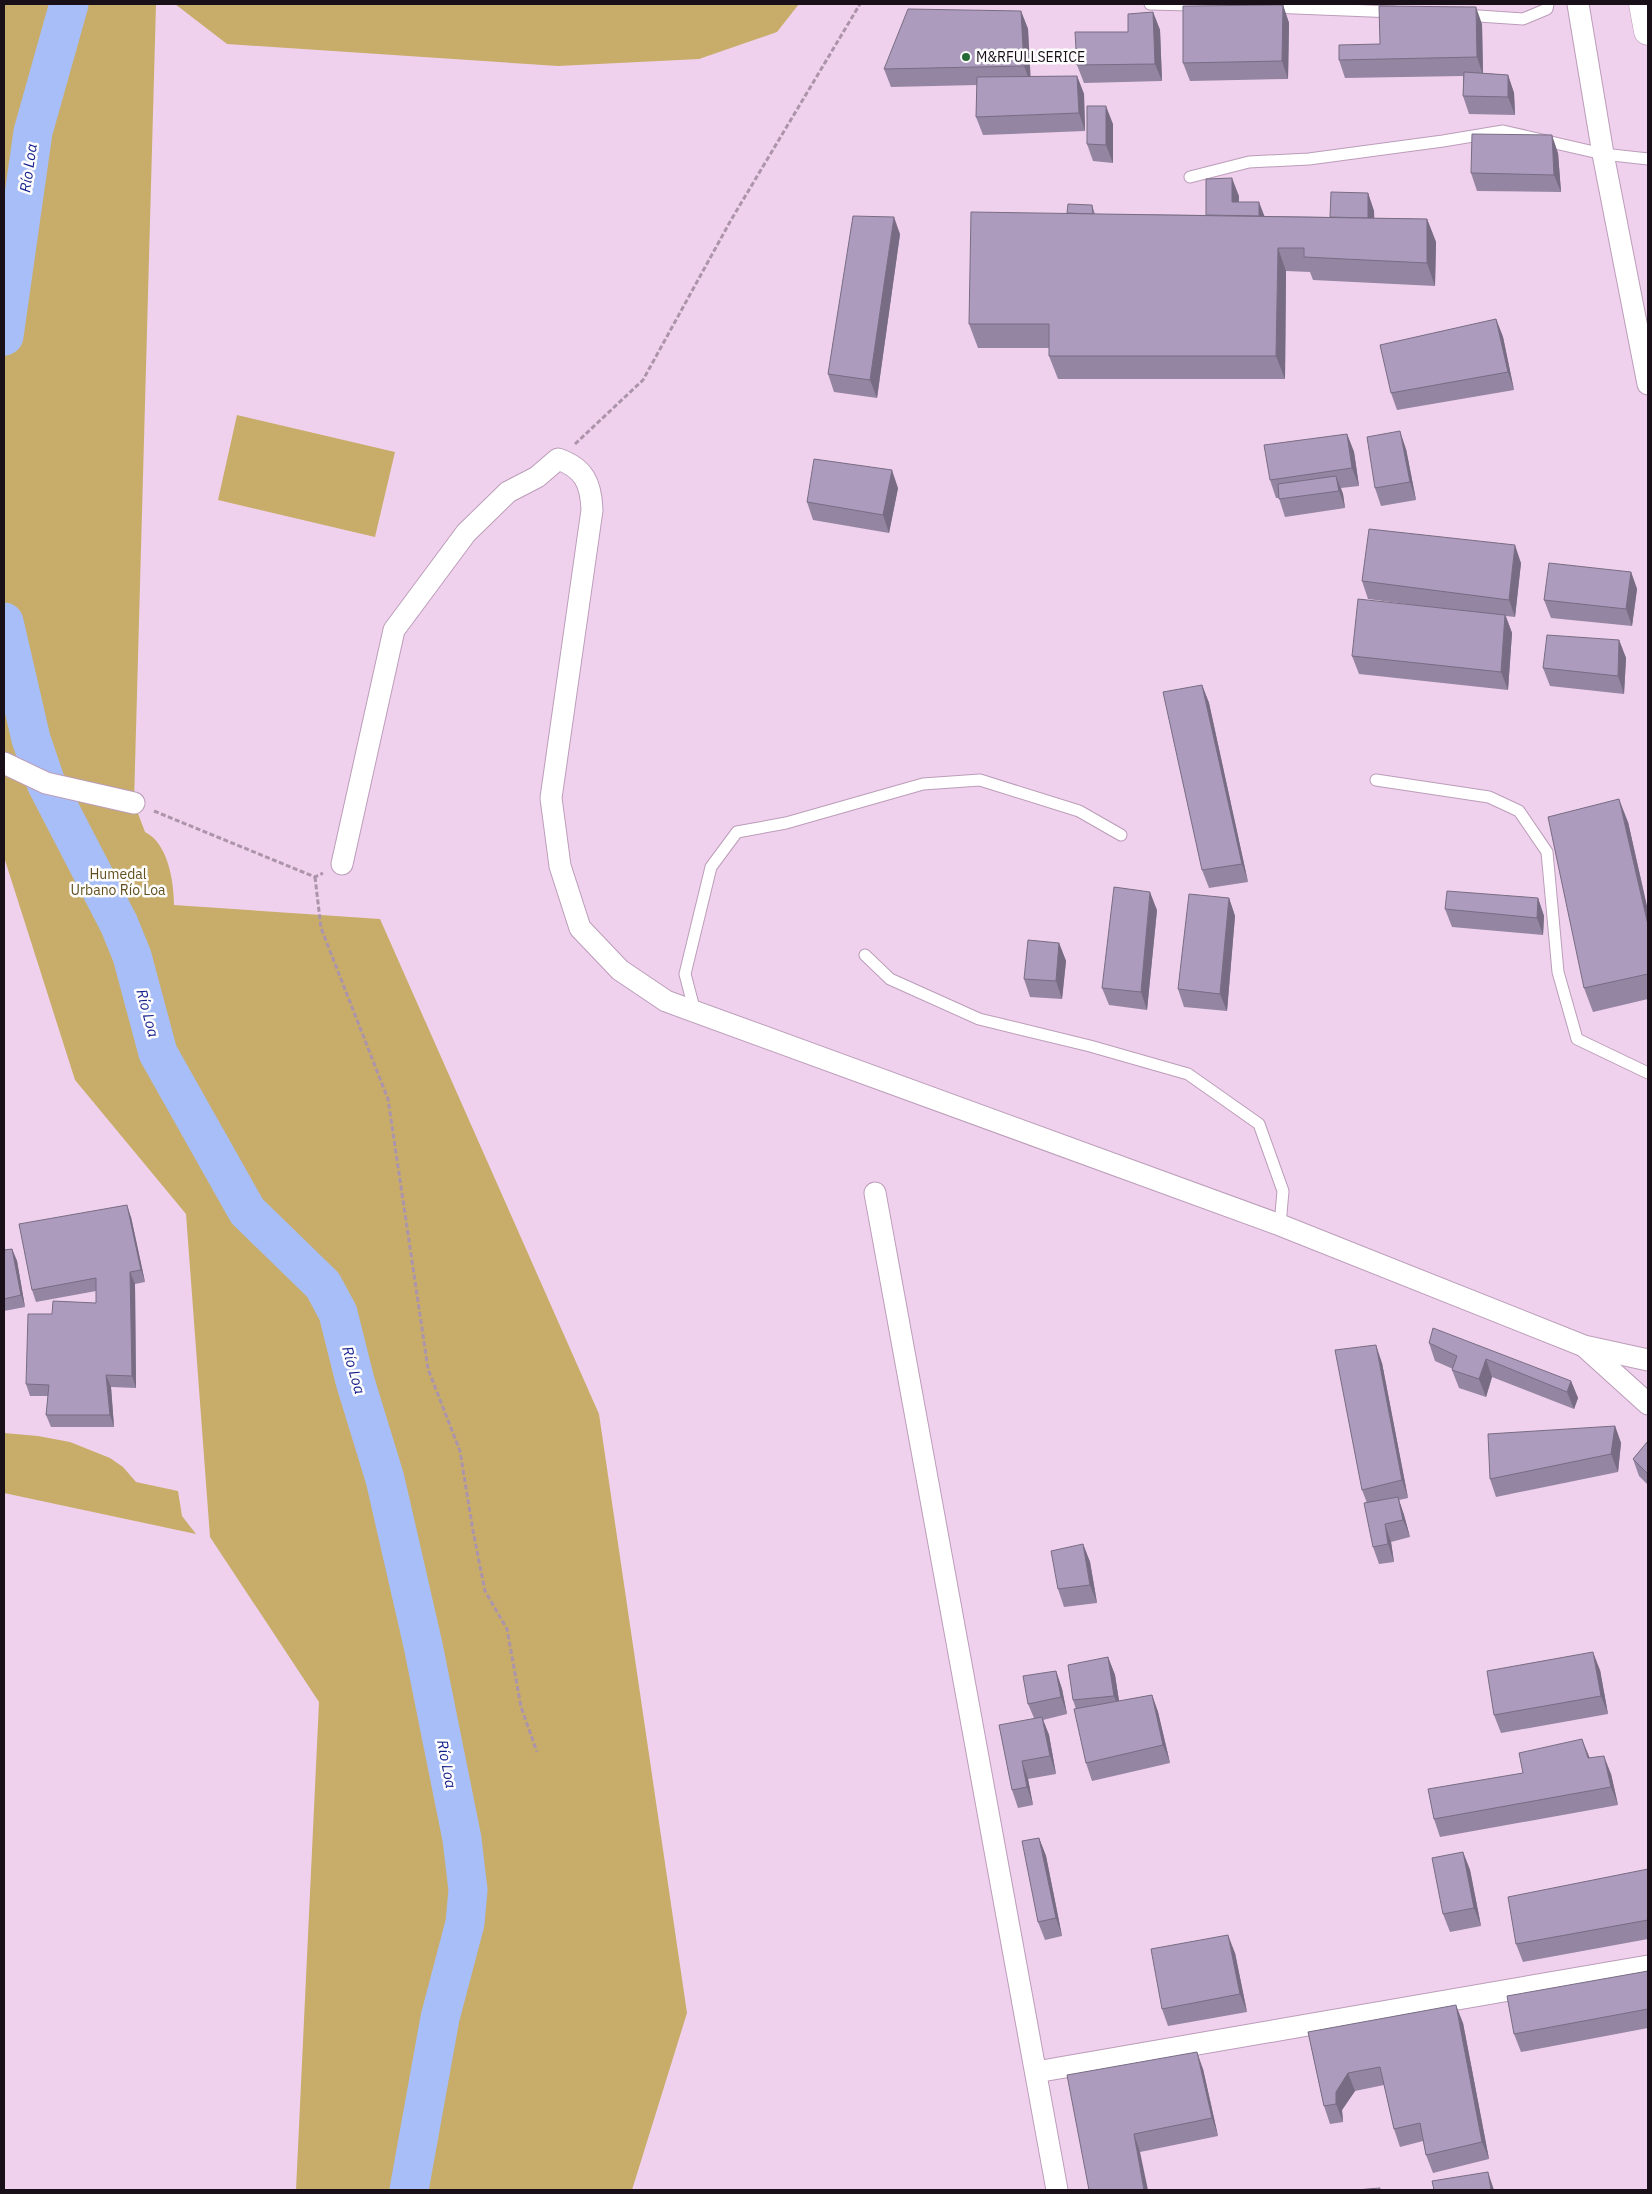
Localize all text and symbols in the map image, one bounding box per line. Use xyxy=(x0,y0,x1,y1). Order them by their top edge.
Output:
place label: M&RFULLSERICE xyxy=(976,48,1085,66)
marker: M&RFULLSERICE xyxy=(960,51,972,63)
water label: Río Loa xyxy=(15,142,41,194)
park label: Humedal Urbano Río Loa xyxy=(70,865,166,899)
water label: Río Loa xyxy=(132,987,164,1039)
water label: Río Loa xyxy=(338,1344,370,1396)
water label: Río Loa xyxy=(433,1738,461,1790)

